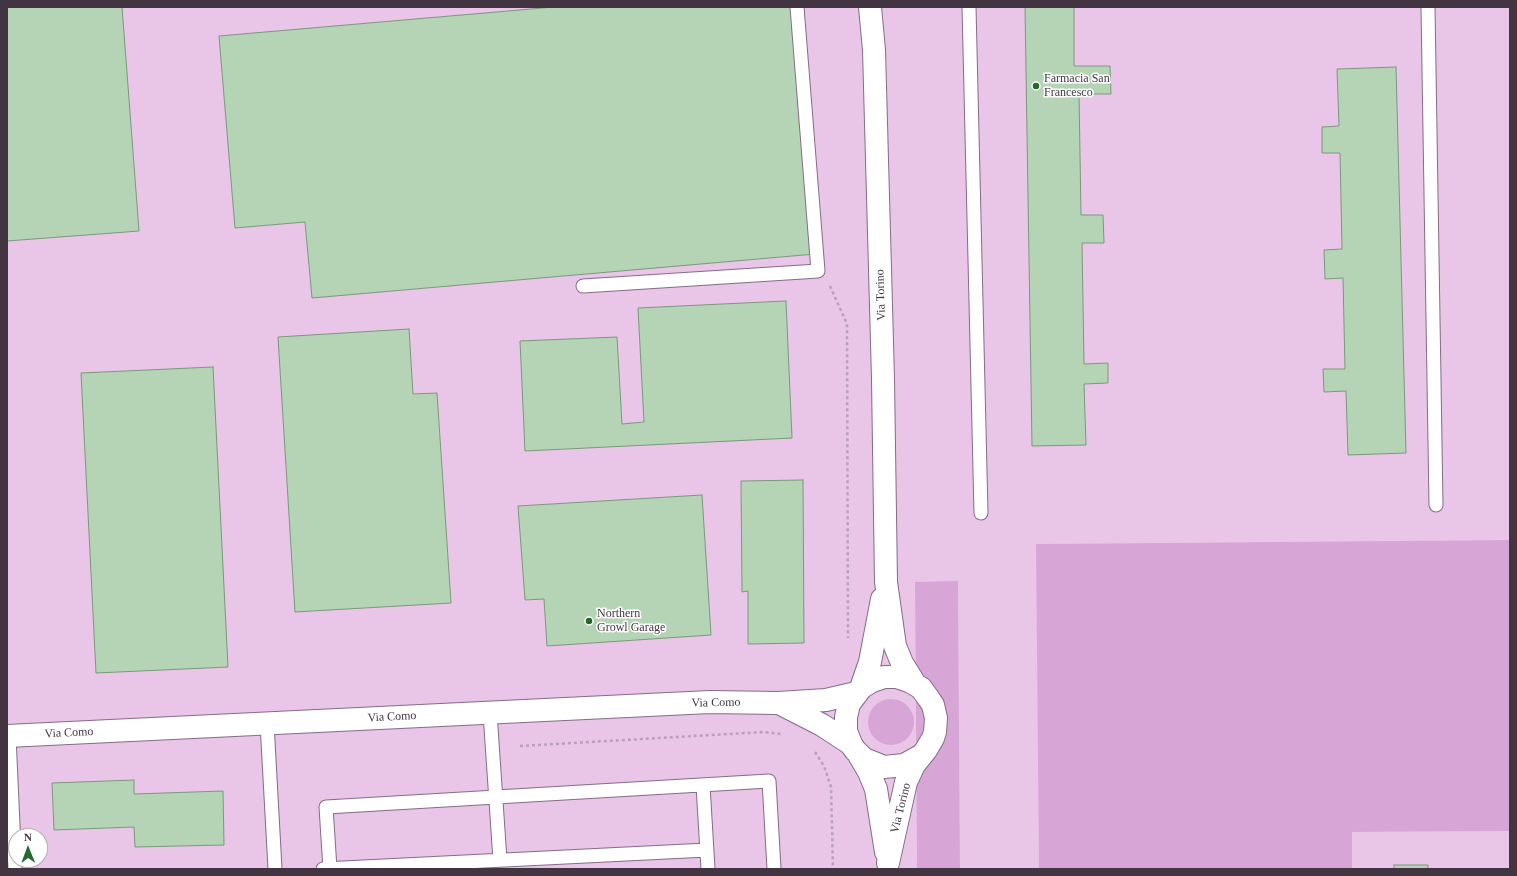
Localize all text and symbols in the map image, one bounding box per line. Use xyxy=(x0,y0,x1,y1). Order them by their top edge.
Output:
place label: Farmacia San Francesco xyxy=(1044,72,1110,100)
marker: Farmacia San Francesco xyxy=(1031,81,1041,91)
street label: Via Torino xyxy=(873,269,889,321)
place label: Northern Growl Garage xyxy=(597,607,665,635)
marker: Northern Growl Garage xyxy=(584,616,594,626)
street label: Via Como xyxy=(691,695,741,711)
street label: Via Como xyxy=(367,709,417,725)
street label: Via Como xyxy=(44,725,94,741)
street label: Via Torino xyxy=(888,781,914,835)
north arrow xyxy=(8,828,48,868)
text: N xyxy=(24,831,32,843)

